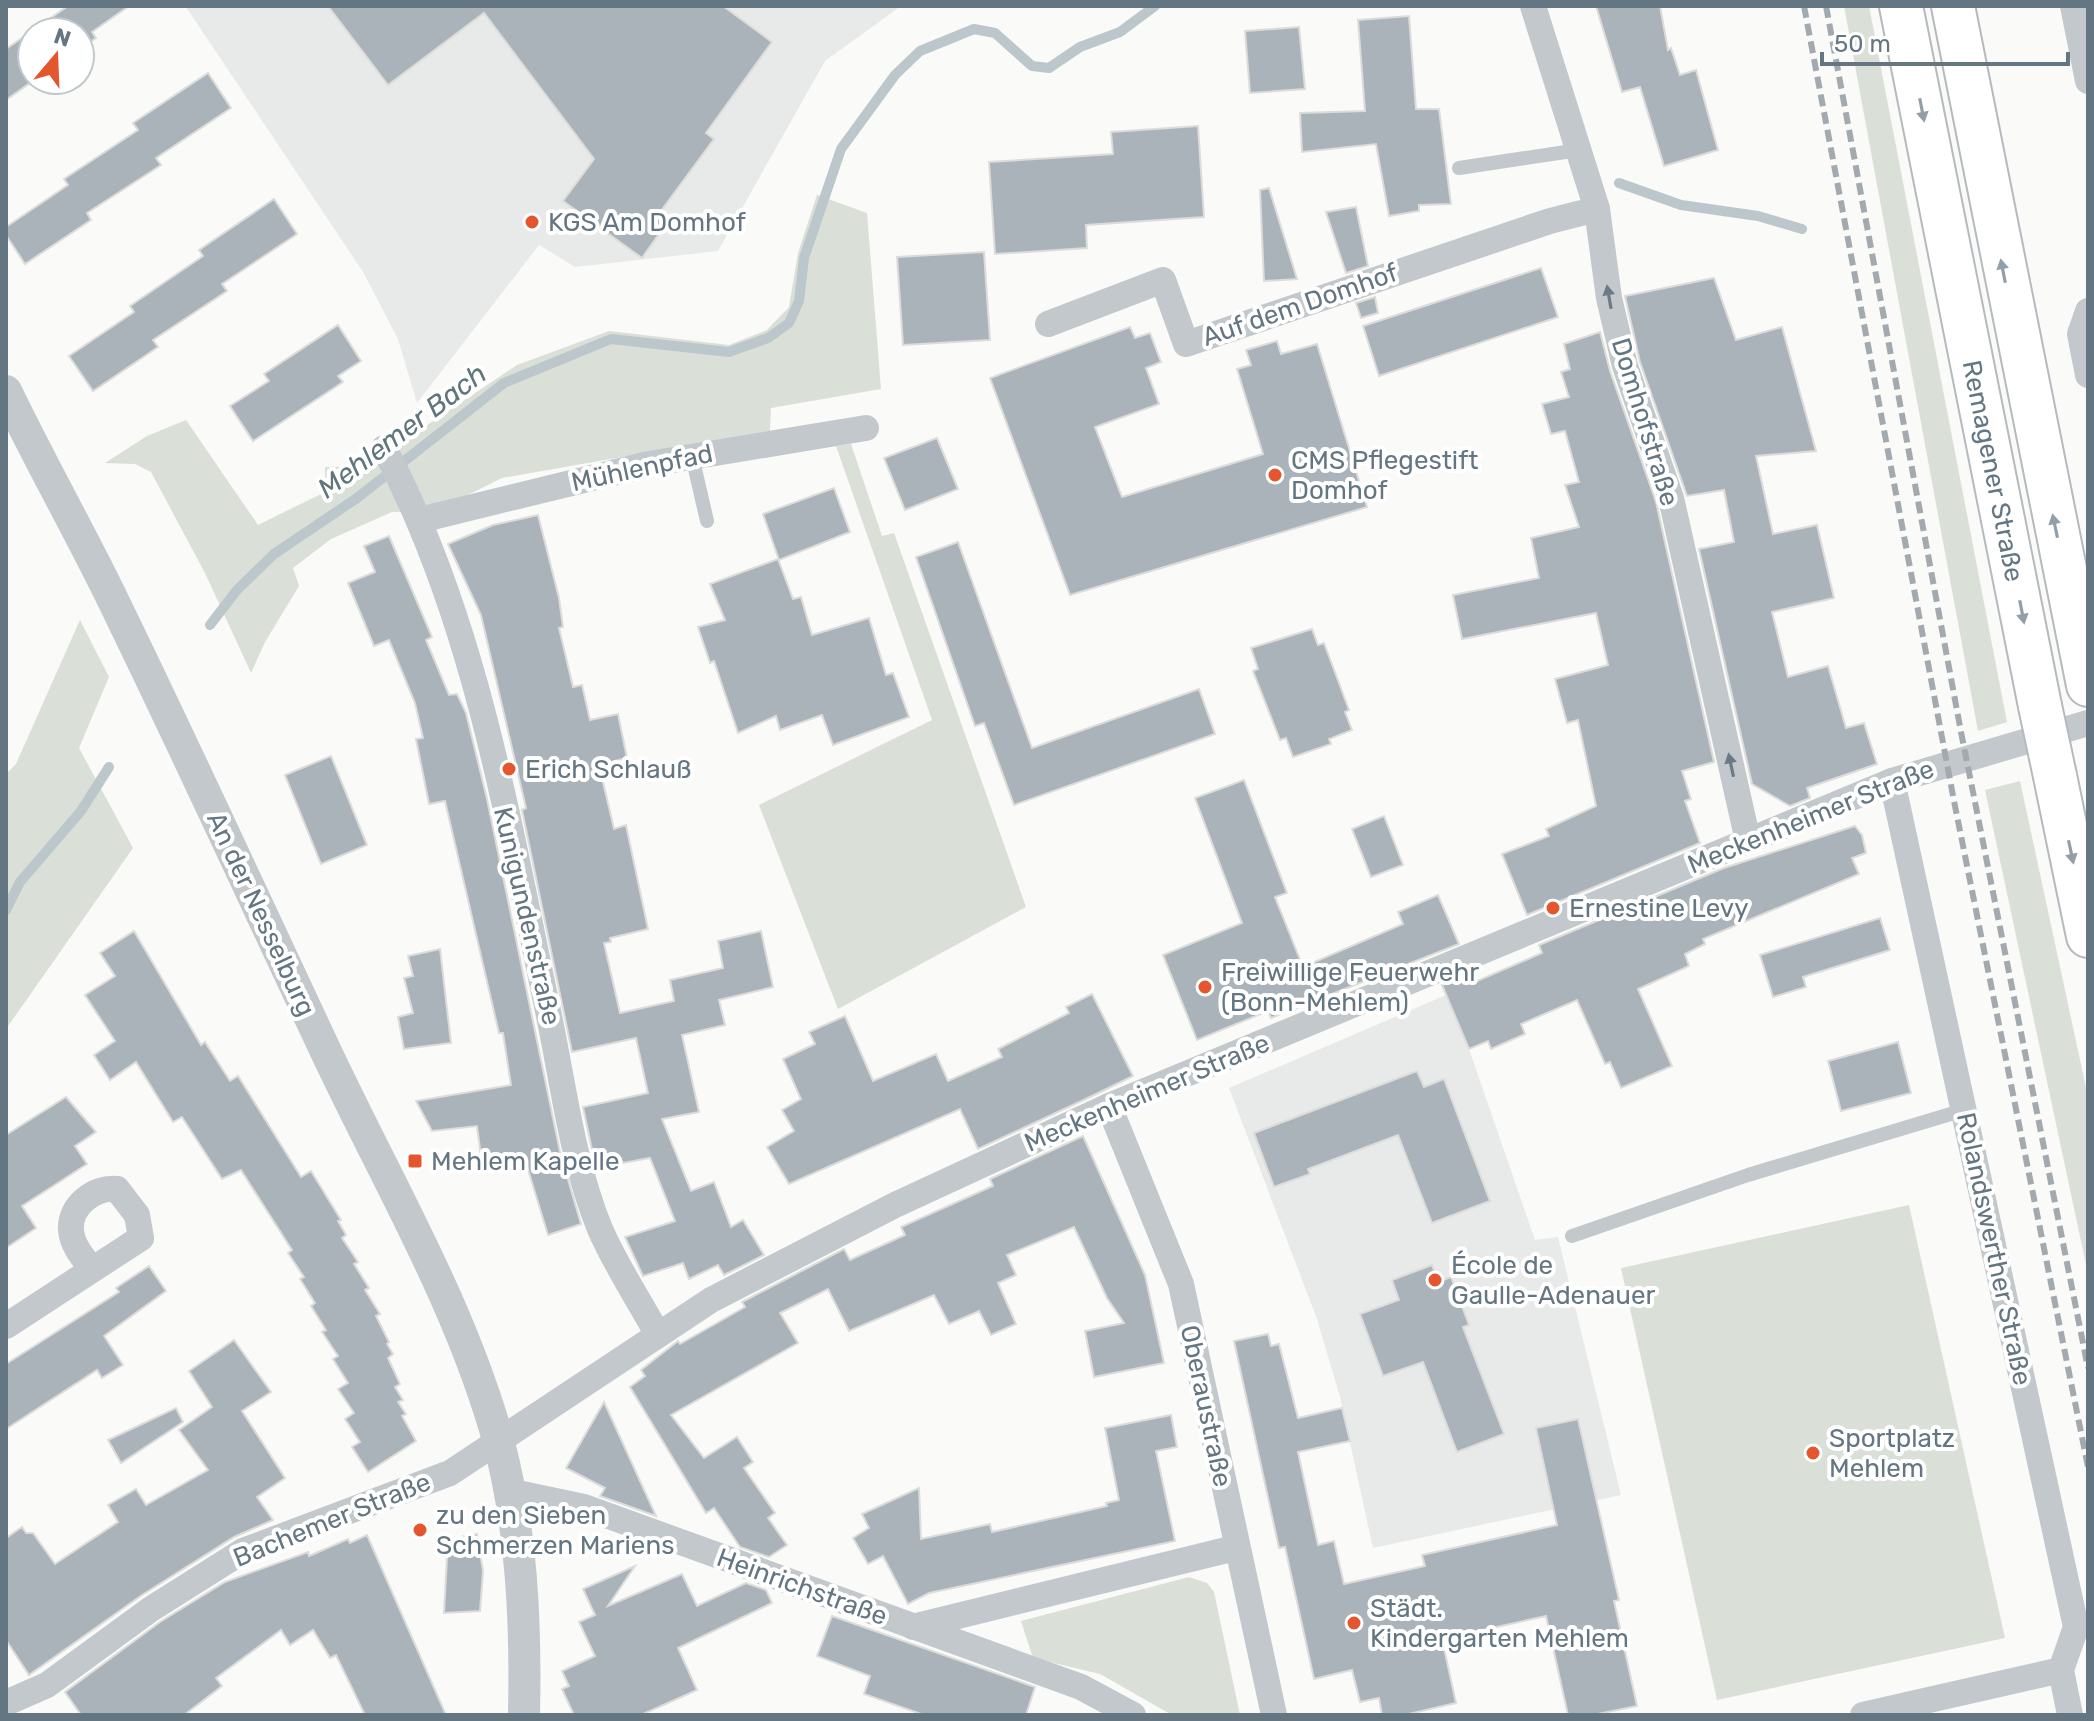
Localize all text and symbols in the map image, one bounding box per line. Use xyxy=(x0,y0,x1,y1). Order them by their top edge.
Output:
north arrow xyxy=(16,16,96,96)
scale bar xyxy=(1822,16,2068,66)
text: N xyxy=(50,22,74,53)
text: 50 m xyxy=(1834,30,1891,58)
one-way arrow xyxy=(1916,98,1928,123)
place label: KGS Am Domhof xyxy=(548,207,746,238)
marker: KGS Am Domhof xyxy=(523,213,541,231)
street label: Auf dem Domhof xyxy=(1198,257,1402,353)
one-way arrow xyxy=(1997,259,2009,284)
one-way arrow xyxy=(1603,284,1615,309)
street label: Domhofstraße xyxy=(1605,334,1685,510)
water label: Mehlemer Bach xyxy=(311,357,493,505)
street label: Remagener Straße xyxy=(1956,357,2030,584)
street label: Mühlenpfad xyxy=(568,438,716,498)
place label: CMS Pflegestift Domhof xyxy=(1291,445,1478,506)
marker: CMS Pflegestift Domhof xyxy=(1266,466,1284,484)
one-way arrow xyxy=(2049,513,2061,538)
one-way arrow xyxy=(2016,600,2029,625)
one-way arrow xyxy=(1724,752,1737,777)
street label: Meckenheimer Straße xyxy=(1683,753,1939,881)
place label: Erich Schlauß xyxy=(525,754,691,785)
marker: Erich Schlauß xyxy=(500,760,518,778)
street label: Kunigundenstraße xyxy=(487,804,567,1028)
street label: An der Nesselburg xyxy=(200,807,322,1021)
one-way arrow xyxy=(2065,840,2078,865)
place label: Ernestine Levy xyxy=(1569,893,1749,924)
marker: Ernestine Levy xyxy=(1544,899,1562,917)
place label: Freiwillige Feuerwehr (Bonn-Mehlem) xyxy=(1221,957,1479,1018)
marker: Freiwillige Feuerwehr (Bonn-Mehlem) xyxy=(1196,978,1214,996)
street label: Meckenheimer Straße xyxy=(1020,1027,1274,1159)
street label: Rolandswerther Straße xyxy=(1950,1110,2038,1388)
place label: Mehlem Kapelle xyxy=(431,1146,619,1177)
marker: Mehlem Kapelle xyxy=(406,1152,424,1170)
place label: École de Gaulle-Adenauer xyxy=(1451,1250,1655,1311)
marker: École de Gaulle-Adenauer xyxy=(1426,1271,1444,1289)
street label: Oberaustraße xyxy=(1174,1322,1238,1490)
place label: Sportplatz Mehlem xyxy=(1829,1423,1955,1484)
marker: Sportplatz Mehlem xyxy=(1804,1444,1822,1462)
street label: Bachemer Straße xyxy=(229,1466,435,1574)
place label: zu den Sieben Schmerzen Mariens xyxy=(436,1500,674,1561)
marker: zu den Sieben Schmerzen Mariens xyxy=(411,1521,429,1539)
street label: Heinrichstraße xyxy=(713,1542,891,1632)
place label: Städt. Kindergarten Mehlem xyxy=(1370,1593,1629,1654)
marker: Städt. Kindergarten Mehlem xyxy=(1345,1614,1363,1632)

